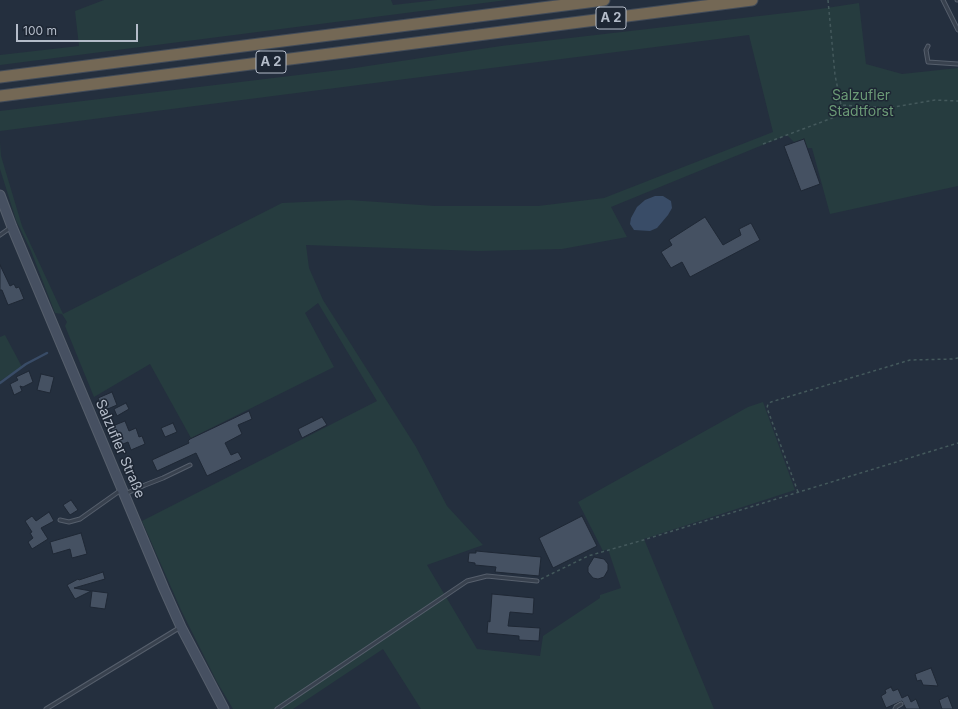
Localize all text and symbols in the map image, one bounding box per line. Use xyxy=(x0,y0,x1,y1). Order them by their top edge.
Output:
road number: A 2 xyxy=(596,7,626,29)
scale bar xyxy=(18,16,140,42)
text: 100 m xyxy=(23,23,57,38)
road number: A 2 xyxy=(256,51,286,73)
park label: Salzufler Stadtforst xyxy=(829,88,893,120)
street label: Salzufler Straße xyxy=(92,397,148,501)

